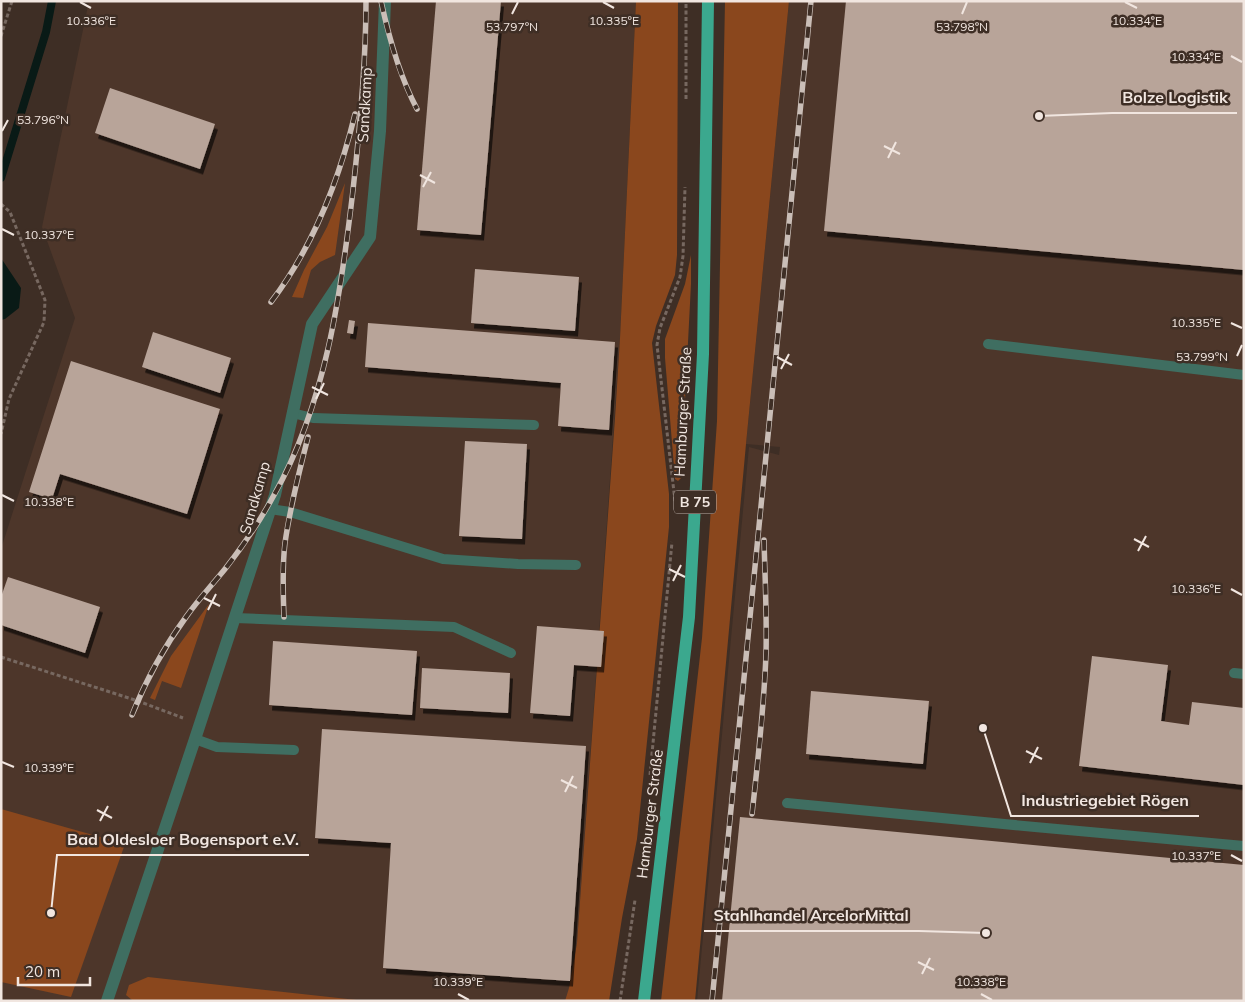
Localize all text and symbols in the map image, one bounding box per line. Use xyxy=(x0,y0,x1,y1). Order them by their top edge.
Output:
text: 10.336°E xyxy=(66,13,116,28)
text: 10.335°E xyxy=(589,13,639,28)
text: 10.334°E xyxy=(1112,13,1162,28)
text: 53.797°N xyxy=(486,19,538,34)
text: 53.798°N xyxy=(936,19,988,34)
text: 10.334°E xyxy=(1171,49,1221,64)
street label: Sandkamp xyxy=(353,67,376,143)
callout: Bolze Logistik xyxy=(1112,82,1237,113)
text: Bolze Logistik xyxy=(1122,87,1229,107)
text: 53.796°N xyxy=(17,112,69,127)
text: 10.337°E xyxy=(24,227,74,242)
text: 10.335°E xyxy=(1171,315,1221,330)
street label: Hamburger Straße xyxy=(670,347,695,477)
text: 53.799°N xyxy=(1176,349,1228,364)
street label: Sandkamp xyxy=(235,459,274,537)
road number: B 75 xyxy=(674,491,716,514)
text: 10.338°E xyxy=(24,494,74,509)
text: 10.336°E xyxy=(1171,581,1221,596)
street label: Hamburger Straße xyxy=(632,748,667,880)
text: 10.339°E xyxy=(24,760,74,775)
callout: Industriegebiet Rögen xyxy=(1011,785,1199,816)
text: Industriegebiet Rögen xyxy=(1021,790,1189,810)
callout: Bad Oldesloer Bogensport e.V. xyxy=(57,824,309,855)
text: Bad Oldesloer Bogensport e.V. xyxy=(67,829,299,849)
text: 10.337°E xyxy=(1171,848,1221,863)
callout: Stahlhandel ArcelorMittal xyxy=(704,900,919,931)
text: Stahlhandel ArcelorMittal xyxy=(713,905,909,925)
scale bar xyxy=(18,954,90,986)
text: 20 m xyxy=(25,962,60,981)
text: 10.339°E xyxy=(433,974,483,989)
text: 10.338°E xyxy=(956,974,1006,989)

